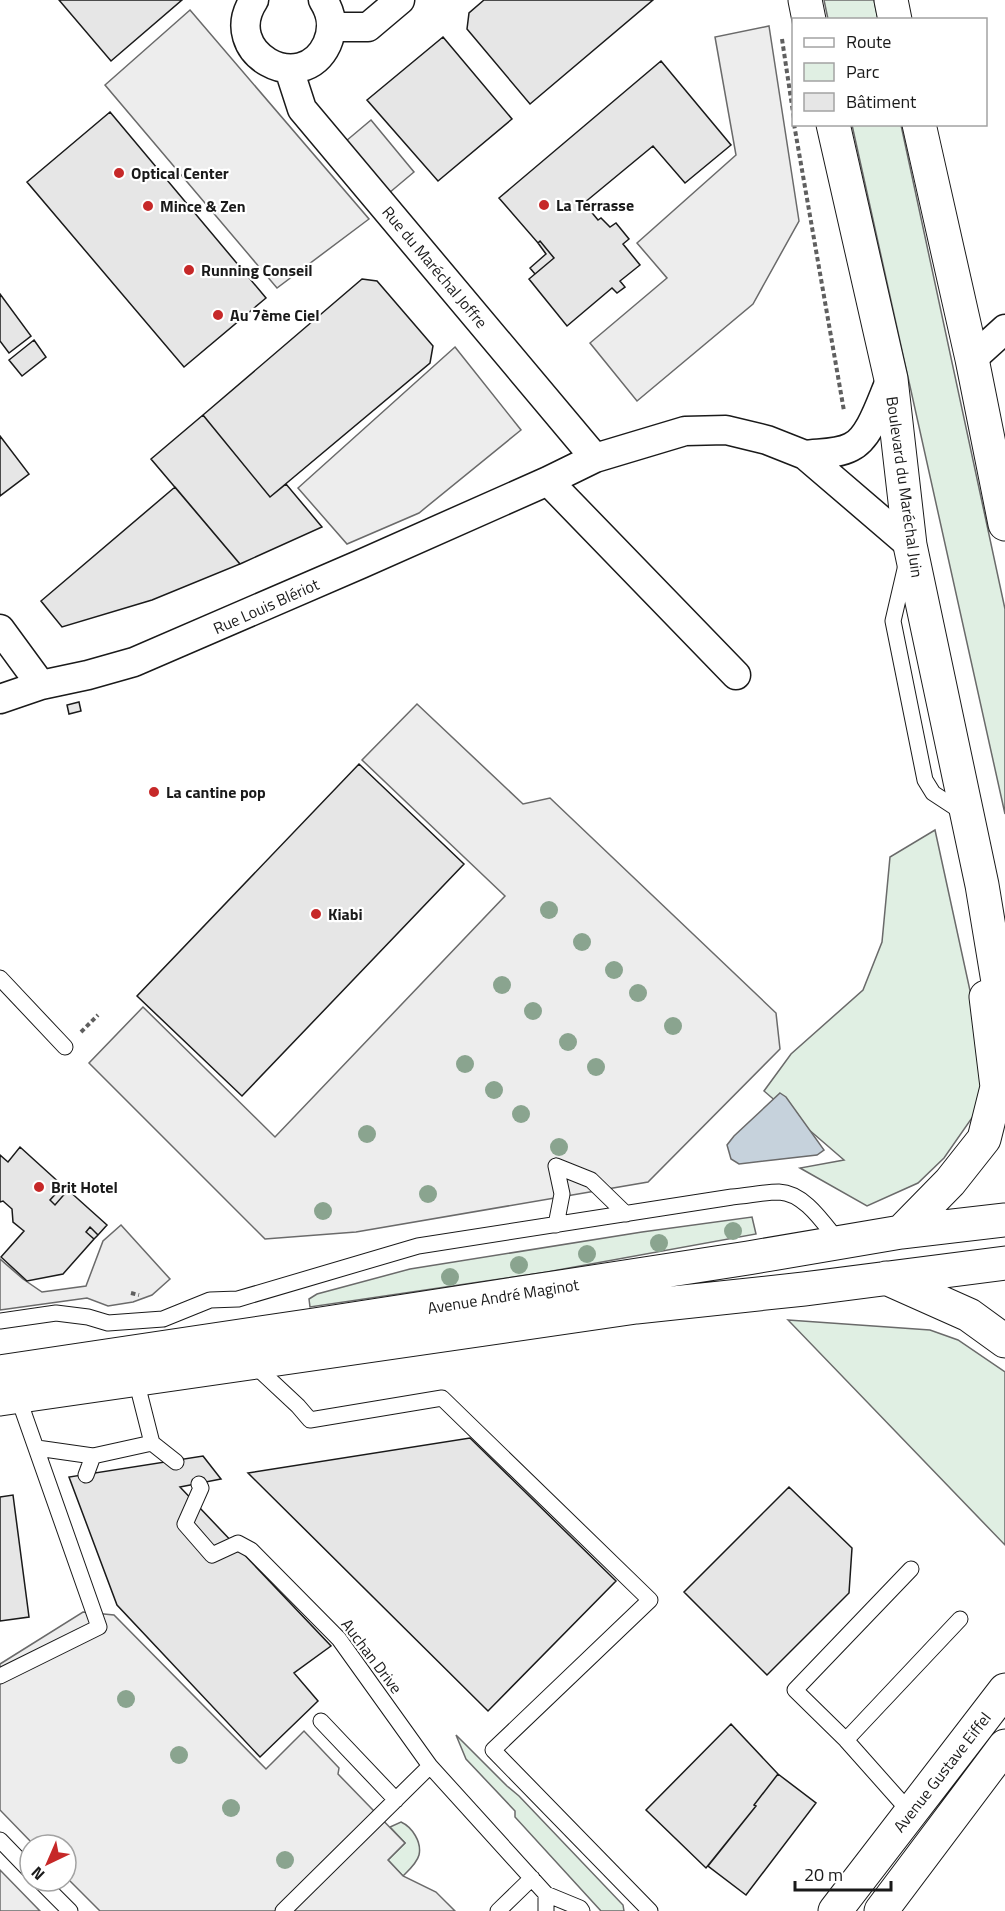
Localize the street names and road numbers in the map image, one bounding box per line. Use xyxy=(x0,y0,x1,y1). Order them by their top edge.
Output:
street label: Rue du Maréchal Joffre xyxy=(377,201,493,333)
street label: Boulevard du Maréchal Juin xyxy=(880,395,930,579)
street label: Rue Louis Blériot xyxy=(209,572,323,640)
street label: Avenue André Maginot xyxy=(426,1272,581,1320)
street label: Auchan Drive xyxy=(336,1613,408,1699)
street label: Avenue Gustave Eiffel xyxy=(887,1707,997,1837)

